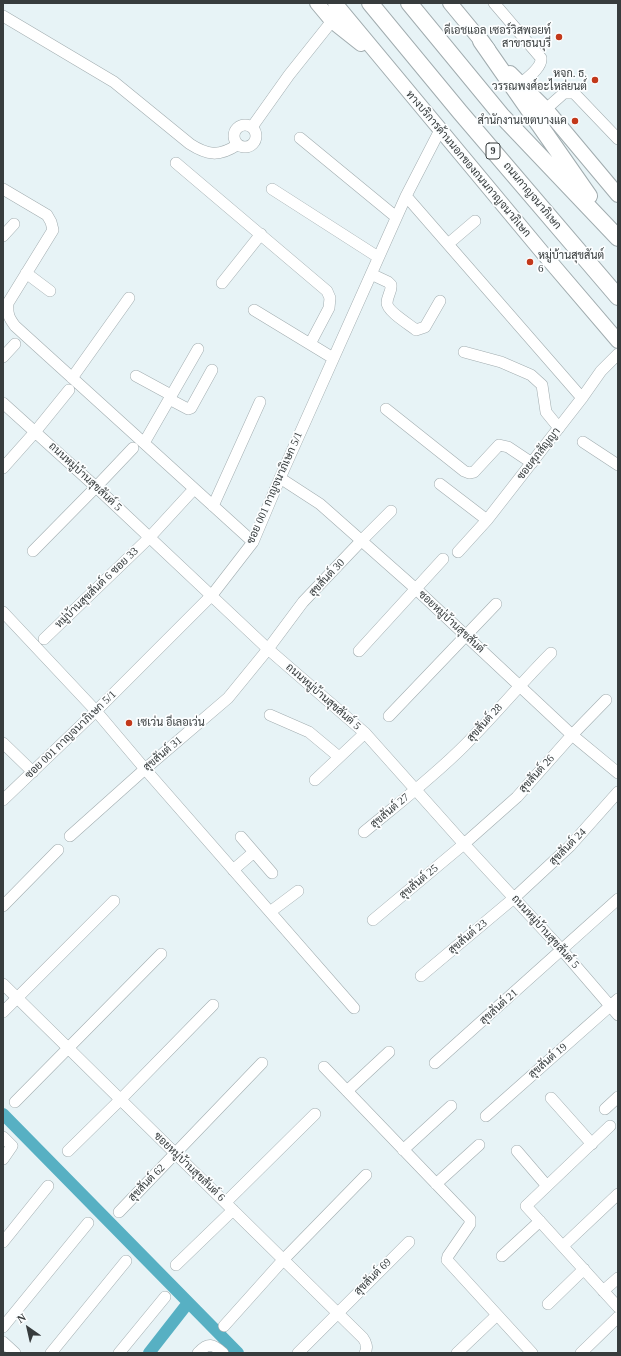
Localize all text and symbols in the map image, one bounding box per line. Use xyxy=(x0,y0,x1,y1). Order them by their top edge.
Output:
place label: ดีเอชแอล เซอร์วิสพอยท์ สาขาธนบุรี xyxy=(444,24,551,50)
marker: ดีเอชแอล เซอร์วิสพอยท์ สาขาธนบุรี xyxy=(554,32,564,42)
place label: หจก. ธ. วรรณพงศ์อะไหล่ยนต์ xyxy=(492,67,587,93)
marker: หจก. ธ. วรรณพงศ์อะไหล่ยนต์ xyxy=(590,75,600,85)
street label: ทางบริการด้านนอกของถนนกาญจนาภิเษก xyxy=(403,88,533,240)
place label: สำนักงานเขตบางแค xyxy=(478,114,567,128)
marker: สำนักงานเขตบางแค xyxy=(570,116,580,126)
road number: 9 xyxy=(486,143,500,159)
street label: ถนนกาญจนาภิเษก xyxy=(500,160,564,232)
place label: หมู่บ้านสุขสันต์ 6 xyxy=(538,249,604,275)
marker: หมู่บ้านสุขสันต์ 6 xyxy=(525,257,535,267)
street label: ซอยศุภสัญญา xyxy=(514,425,564,483)
street label: ซอย 001 กาญจนาภิเษก 5/1 xyxy=(244,430,306,546)
street label: ถนนหมู่บ้านสุขสันต์ 5 xyxy=(46,440,124,514)
street label: หมู่บ้านสุขสันต์ 6 ซอย 33 xyxy=(53,545,141,631)
street label: สุขสันต์ 30 xyxy=(306,556,348,600)
street label: ซอยหมู่บ้านสุขสันต์ xyxy=(415,588,487,656)
street label: ถนนหมู่บ้านสุขสันต์ 5 xyxy=(283,661,363,733)
street label: ซอย 001 กาญจนาภิเษก 5/1 xyxy=(23,688,119,782)
street label: สุขสันต์ 28 xyxy=(464,701,506,745)
place label: เซเว่น อีเลอเว่น xyxy=(137,716,205,730)
marker: เซเว่น อีเลอเว่น xyxy=(124,718,134,728)
street label: สุขสันต์ 31 xyxy=(141,734,185,774)
street label: สุขสันต์ 26 xyxy=(516,752,558,796)
street label: สุขสันต์ 27 xyxy=(368,791,412,831)
street label: สุขสันต์ 24 xyxy=(547,826,589,868)
street label: สุขสันต์ 25 xyxy=(397,862,441,902)
street label: ถนนหมู่บ้านสุขสันต์ 5 xyxy=(508,892,582,972)
street label: สุขสันต์ 23 xyxy=(446,917,490,957)
street label: สุขสันต์ 21 xyxy=(477,986,521,1028)
street label: สุขสันต์ 19 xyxy=(526,1041,570,1081)
street label: ซอยหมู่บ้านสุขสันต์ 6 xyxy=(151,1130,227,1204)
street label: สุขสันต์ 62 xyxy=(126,1162,168,1204)
street label: สุขสันต์ 69 xyxy=(352,1256,394,1298)
north arrow xyxy=(8,1308,48,1348)
text: N xyxy=(15,1311,28,1325)

